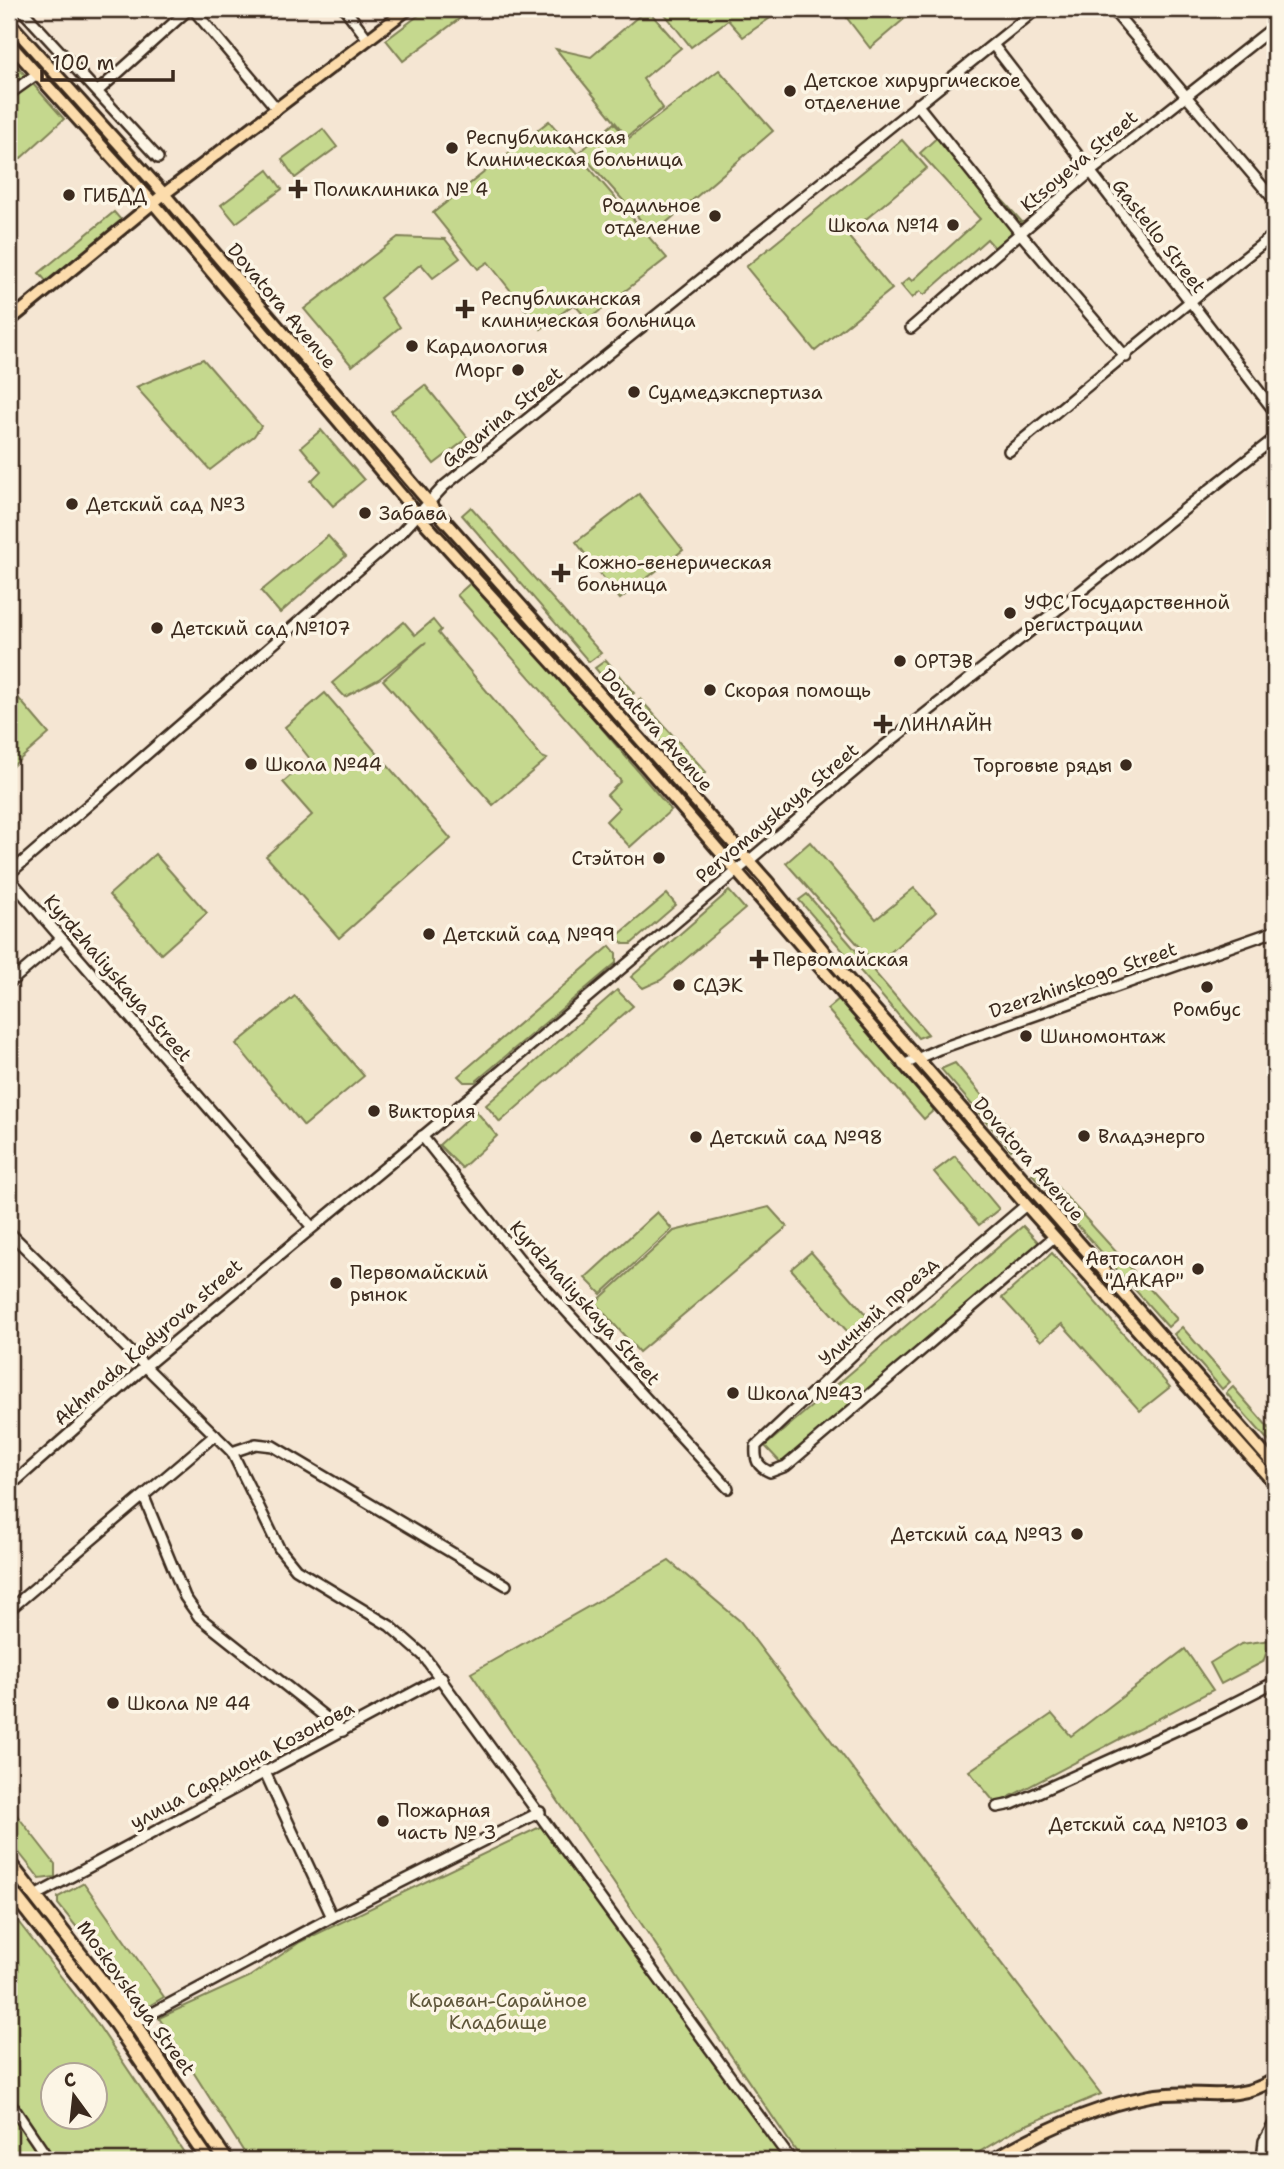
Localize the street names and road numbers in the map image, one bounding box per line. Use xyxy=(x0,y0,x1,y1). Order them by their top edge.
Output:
street label: Ktsoyeva Street xyxy=(1015,105,1143,217)
street label: Gastello Street xyxy=(1107,174,1211,298)
street label: Dovatora Avenue xyxy=(222,238,342,374)
street label: Gagarina Street xyxy=(437,361,567,473)
street label: Dovatora Avenue xyxy=(595,663,719,797)
street label: Pervomayskaya Street xyxy=(690,737,864,889)
street label: Kyrdzhaliyskaya Street xyxy=(38,889,198,1067)
street label: Dzerzhinskogo Street xyxy=(986,936,1180,1024)
street label: Dovatora Avenue xyxy=(968,1092,1090,1226)
street label: Kyrdzhaliyskaya Street xyxy=(504,1215,666,1391)
street label: Уличный проезд xyxy=(813,1251,943,1371)
street label: Akhmada Kadyrova street xyxy=(48,1253,248,1431)
street label: улица Сардиона Козонова xyxy=(126,1695,359,1835)
street label: Moskovskaya Street xyxy=(71,1916,201,2080)

